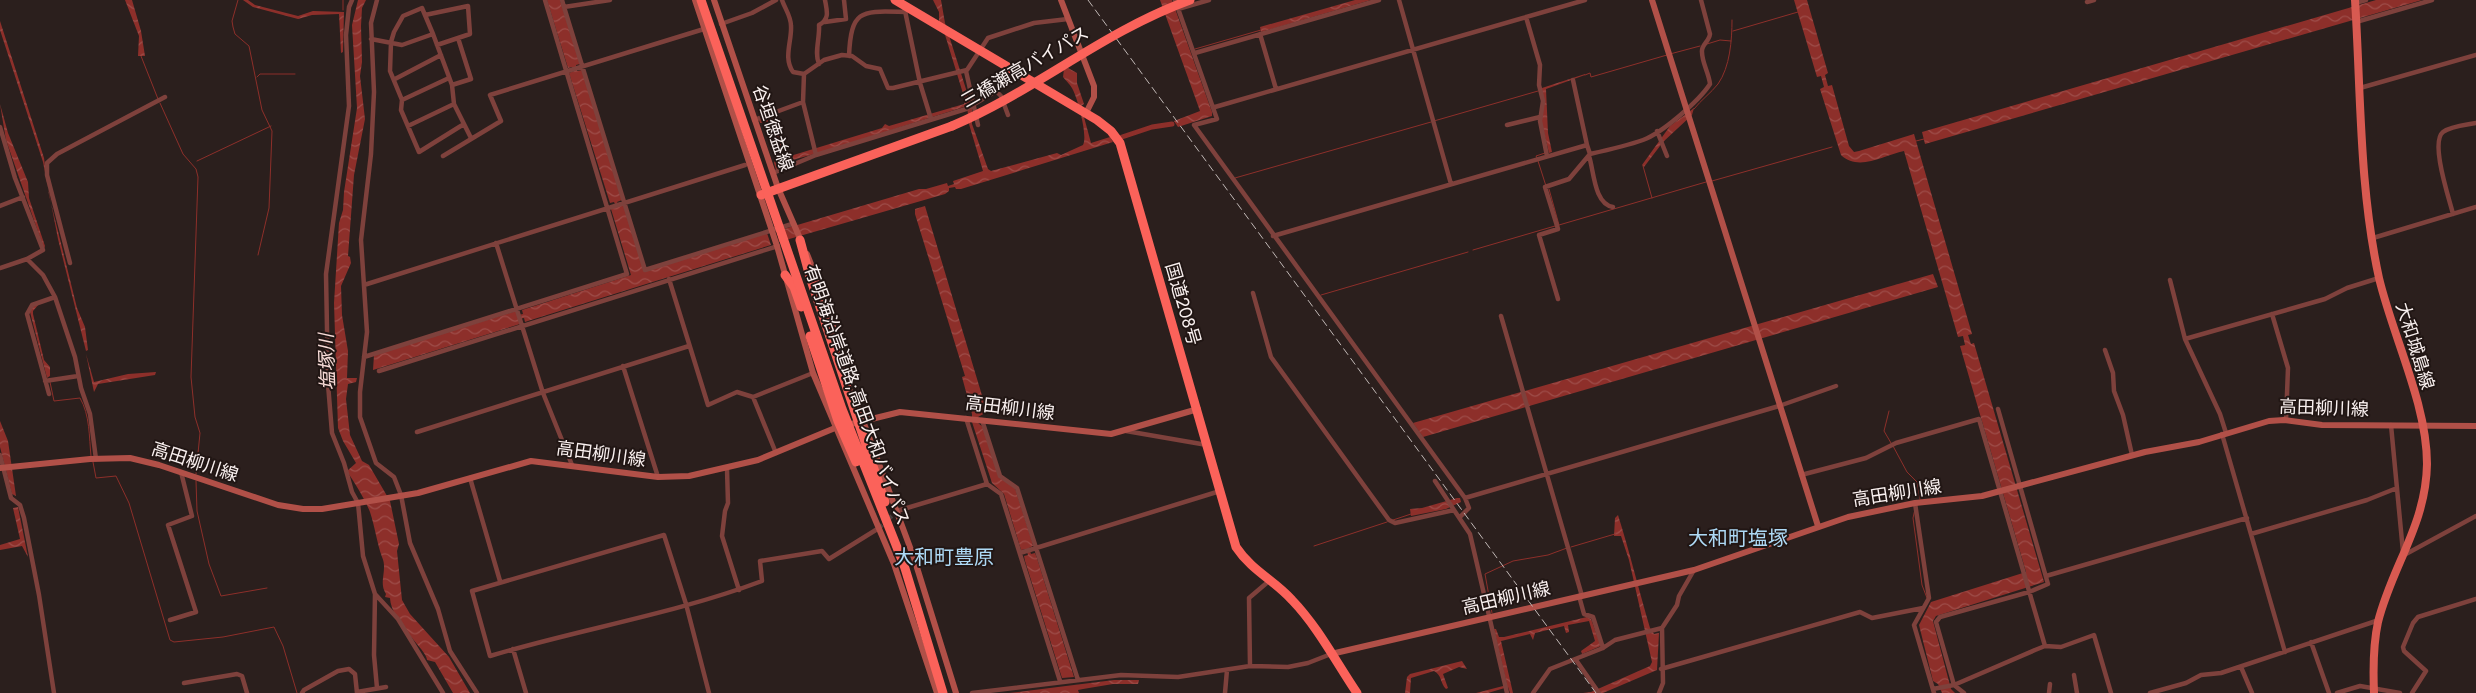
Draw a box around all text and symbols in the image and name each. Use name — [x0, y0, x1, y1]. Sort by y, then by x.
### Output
street label: 三橋瀬高バイパス — [956, 20, 1094, 114]
street label: 谷垣徳益線 — [746, 81, 800, 175]
street label: 国道208号 — [1159, 260, 1207, 348]
street label: 有明海沿岸道路;高田大和バイパス — [798, 261, 916, 529]
street label: 大和城島線 — [2389, 299, 2441, 393]
water label: 塩塚川 — [312, 331, 341, 391]
street label: 高田柳川線 — [964, 390, 1056, 426]
street label: 高田柳川線 — [2279, 393, 2369, 423]
street label: 高田柳川線 — [555, 435, 647, 473]
street label: 高田柳川線 — [148, 436, 242, 488]
street label: 高田柳川線 — [1851, 473, 1943, 513]
district label: 大和町塩塚 — [1688, 524, 1788, 553]
district label: 大和町豊原 — [894, 543, 994, 572]
street label: 高田柳川線 — [1459, 575, 1553, 621]

